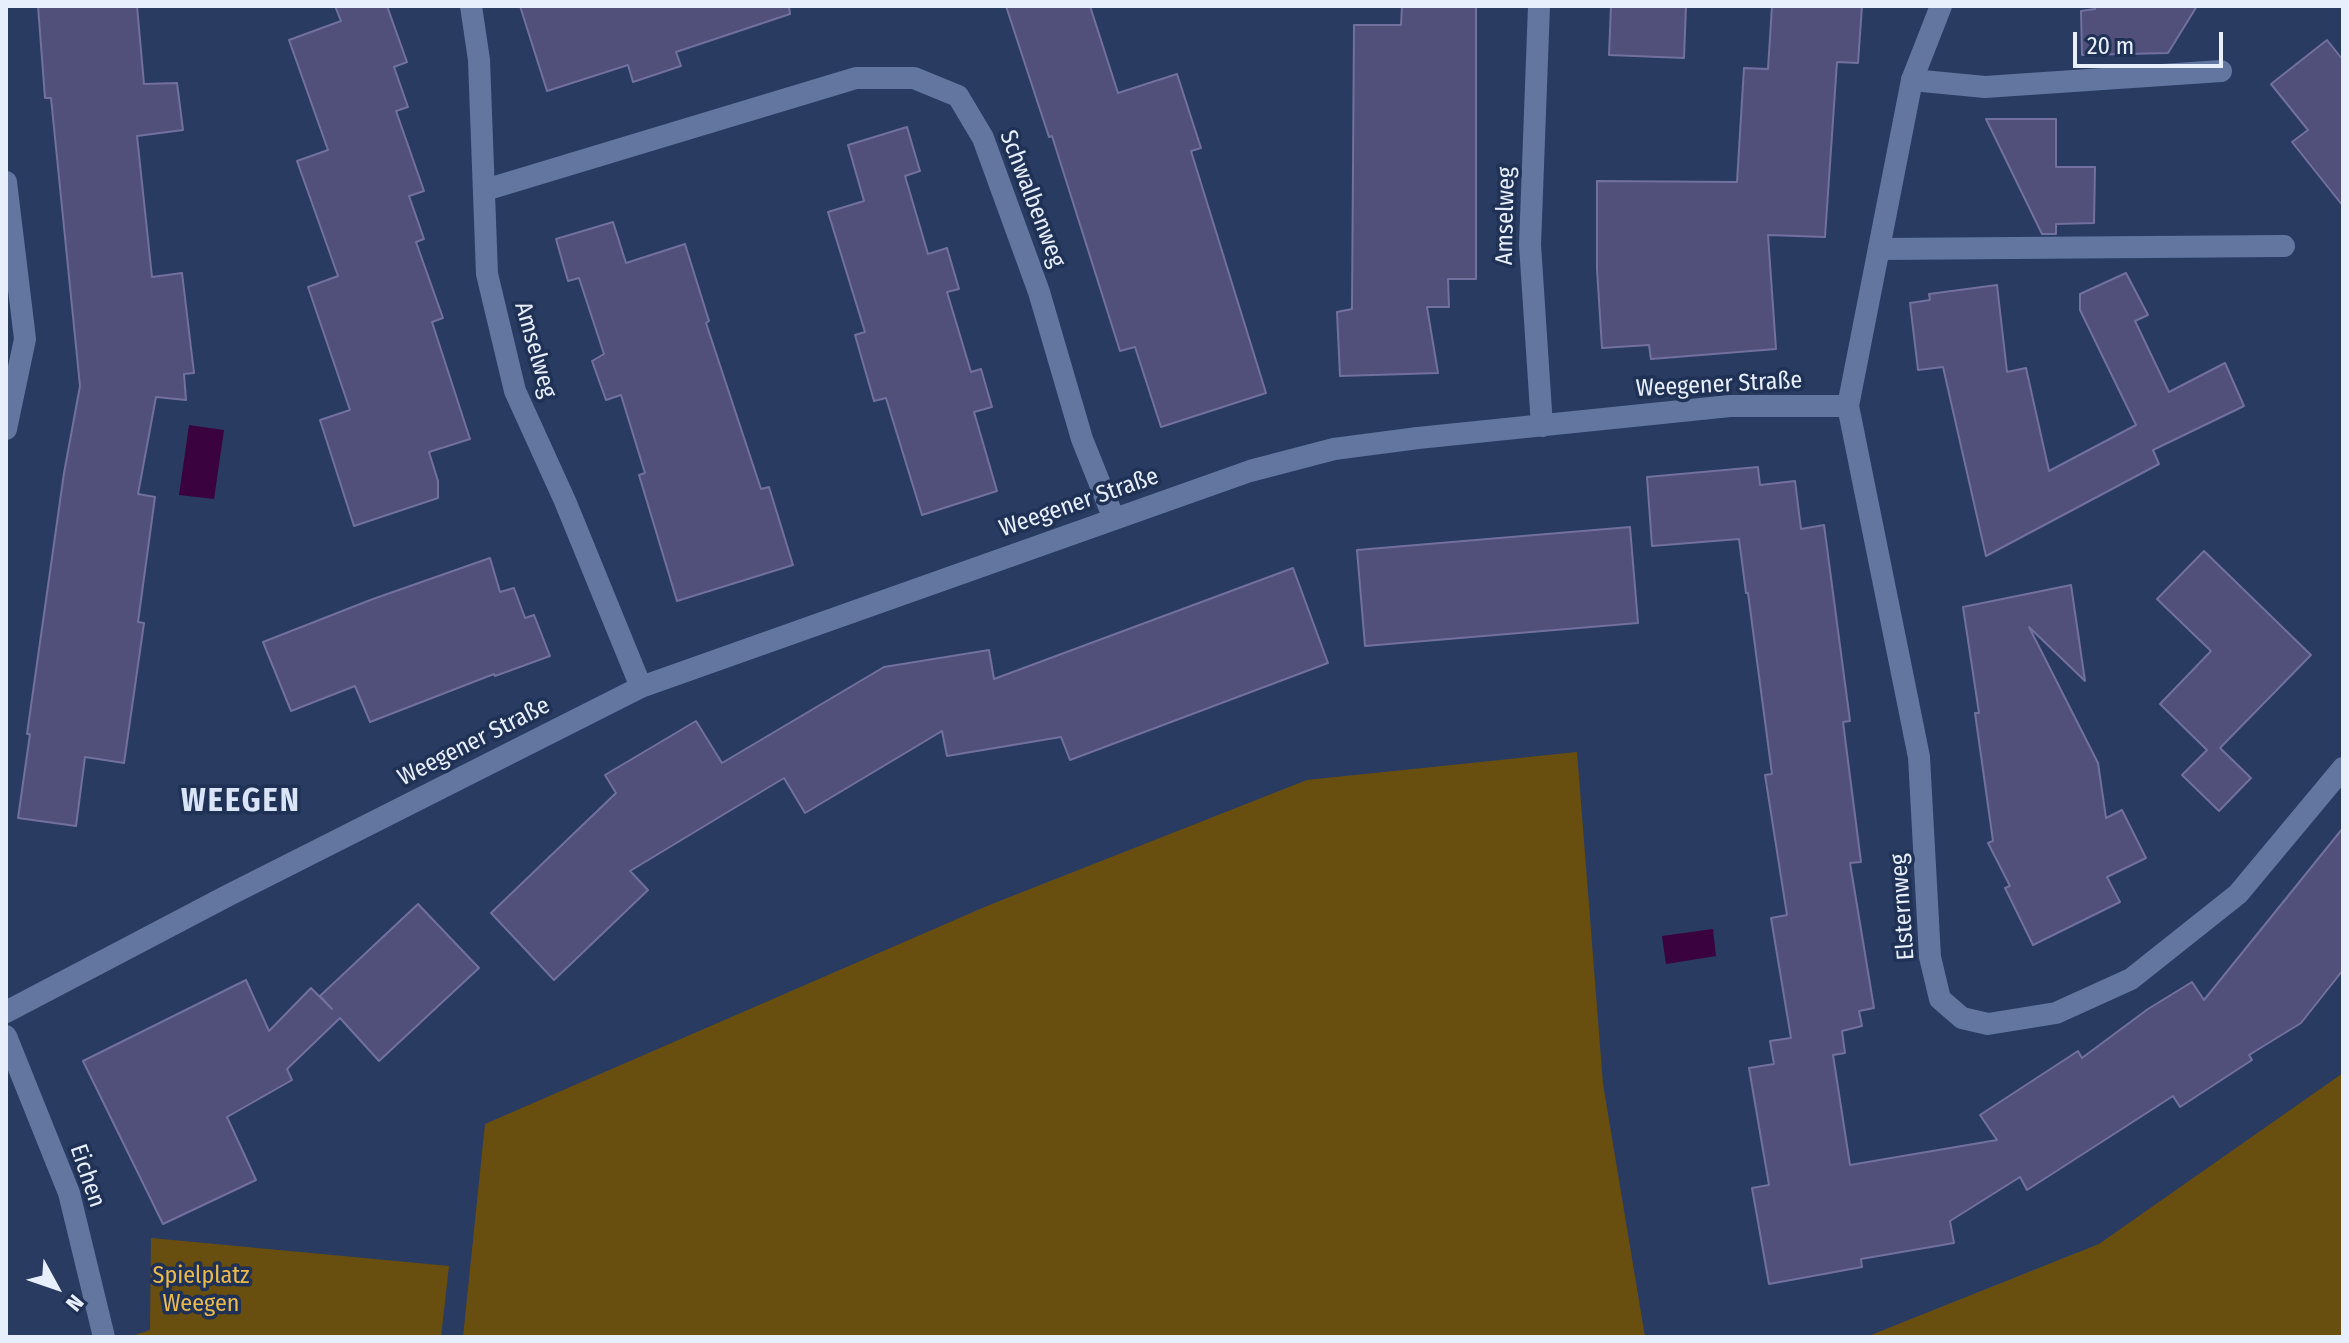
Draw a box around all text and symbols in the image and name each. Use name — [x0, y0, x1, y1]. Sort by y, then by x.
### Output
scale bar — [2077, 16, 2227, 66]
text: 20 m — [2087, 32, 2134, 60]
street label: Schwalbenweg — [993, 127, 1071, 271]
street label: Amselweg — [1491, 167, 1521, 265]
street label: Amselweg — [508, 299, 562, 401]
street label: Weegener Straße — [1635, 366, 1803, 404]
street label: Weegener Straße — [996, 462, 1162, 544]
street label: Weegener Straße — [393, 691, 555, 793]
district label: WEEGEN — [181, 783, 301, 821]
street label: Elsternweg — [1885, 853, 1921, 961]
street label: Eichen — [63, 1141, 111, 1211]
north arrow — [16, 1247, 96, 1327]
park label: Spielplatz Weegen — [153, 1262, 249, 1318]
text: N — [60, 1289, 89, 1316]

